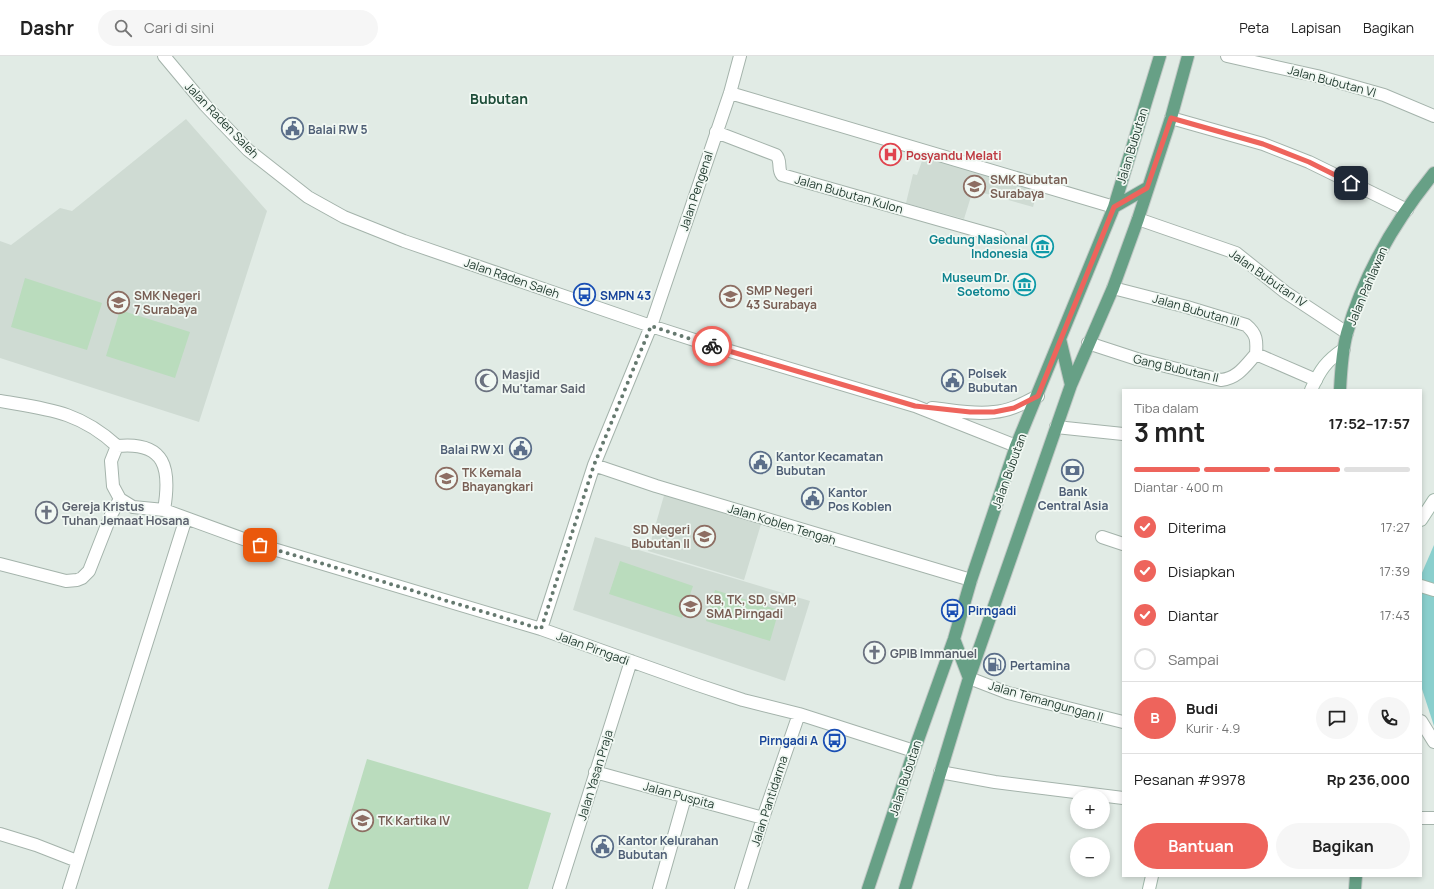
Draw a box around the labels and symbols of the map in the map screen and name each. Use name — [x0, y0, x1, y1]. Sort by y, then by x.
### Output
street label: Jalan Bubutan VI — [1286, 61, 1378, 101]
street label: Jalan Raden Saleh — [181, 78, 263, 162]
district label: Bubutan — [470, 89, 528, 108]
street label: Jalan Bubutan — [1112, 106, 1152, 186]
public building icon: Balai RW 5 — [280, 116, 306, 142]
place label: Balai RW 5 — [308, 121, 368, 138]
hospital icon: Posyandu Melati — [877, 142, 903, 168]
place label: Posyandu Melati — [906, 147, 1002, 164]
street label: Jalan Pengenal — [675, 149, 717, 233]
pin — [1334, 166, 1368, 200]
street label: Jalan Bubutan Kulon — [793, 170, 905, 218]
place label: SMK Bubutan Surabaya — [990, 171, 1068, 202]
school or university icon: SMK Bubutan Surabaya — [962, 173, 988, 199]
place label: Gedung Nasional Indonesia — [929, 231, 1028, 262]
museum icon: Gedung Nasional Indonesia — [1030, 233, 1056, 259]
street label: Jalan Pahlawan — [1343, 244, 1391, 328]
street label: Jalan Bubutan IV — [1226, 245, 1311, 311]
street label: Jalan Raden Saleh — [462, 254, 562, 302]
place label: Museum Dr. Soetomo — [942, 269, 1010, 300]
museum icon: Museum Dr. Soetomo — [1012, 271, 1038, 297]
bus stop icon: SMPN 43 — [571, 282, 597, 308]
place label: SMP Negeri 43 Surabaya — [746, 282, 817, 313]
school or university icon: SMP Negeri 43 Surabaya — [718, 284, 744, 310]
place label: SMK Negeri 7 Surabaya — [134, 287, 201, 318]
place label: SMPN 43 — [600, 287, 651, 304]
school or university icon: SMK Negeri 7 Surabaya — [106, 289, 132, 315]
street label: Jalan Bubutan III — [1151, 290, 1241, 330]
courier — [692, 326, 732, 366]
street label: Gang Bubutan II — [1132, 350, 1220, 386]
place label: Polsek Bubutan — [968, 365, 1018, 396]
place label: Masjid Mu'tamar Said — [502, 366, 585, 397]
public building icon: Polsek Bubutan — [940, 367, 966, 393]
mosque icon: Masjid Mu'tamar Said — [474, 368, 500, 394]
street label: Jalan Bubutan — [988, 431, 1030, 511]
public building icon: Balai RW XI — [507, 436, 533, 462]
place label: Balai RW XI — [440, 441, 504, 458]
place label: Kantor Kecamatan Bubutan — [776, 448, 883, 479]
public building icon: Kantor Kecamatan Bubutan — [748, 450, 774, 476]
bank icon: Bank Central Asia — [1060, 457, 1086, 483]
place label: TK Kemala Bhayangkari — [462, 464, 533, 495]
school or university icon: TK Kemala Bhayangkari — [434, 466, 460, 492]
place label: Bank Central Asia — [1038, 483, 1108, 514]
place label: Kantor Pos Koblen — [828, 484, 892, 515]
public building icon: Kantor Pos Koblen — [800, 486, 826, 512]
place label: Gereja Kristus Tuhan Jemaat Hosana — [62, 498, 190, 529]
street label: Jalan Koblen Tengah — [726, 499, 838, 549]
church icon: Gereja Kristus Tuhan Jemaat Hosana — [34, 500, 60, 526]
place label: SD Negeri Bubutan II — [631, 521, 690, 552]
school or university icon: SD Negeri Bubutan II — [692, 523, 718, 549]
pin — [243, 528, 277, 562]
place label: KB, TK, SD, SMP, SMA Pirngadi — [706, 591, 797, 622]
school or university icon: KB, TK, SD, SMP, SMA Pirngadi — [678, 593, 704, 619]
bus stop icon: Pirngadi — [939, 597, 965, 623]
place label: Pirngadi — [968, 602, 1016, 619]
street label: Jalan Pirngadi — [554, 627, 632, 669]
church icon: GPIB Immanuel — [862, 640, 888, 666]
place label: GPIB Immanuel — [890, 645, 977, 662]
fuel station icon: Pertamina — [982, 652, 1008, 678]
place label: Pertamina — [1010, 657, 1070, 674]
street label: Jalan Temangungan II — [987, 676, 1105, 726]
bus stop icon: Pirngadi A — [821, 727, 847, 753]
street label: Jalan Yasan Praja — [573, 728, 617, 822]
place label: Pirngadi A — [759, 732, 818, 749]
street label: Jalan Bubutan — [885, 738, 925, 818]
street label: Jalan Pantidarma — [746, 753, 792, 849]
street label: Jalan Puspita — [641, 777, 717, 813]
school or university icon: TK Kartika IV — [350, 807, 376, 833]
place label: TK Kartika IV — [378, 812, 450, 829]
place label: Kantor Kelurahan Bubutan — [618, 832, 719, 863]
public building icon: Kantor Kelurahan Bubutan — [589, 834, 615, 860]

